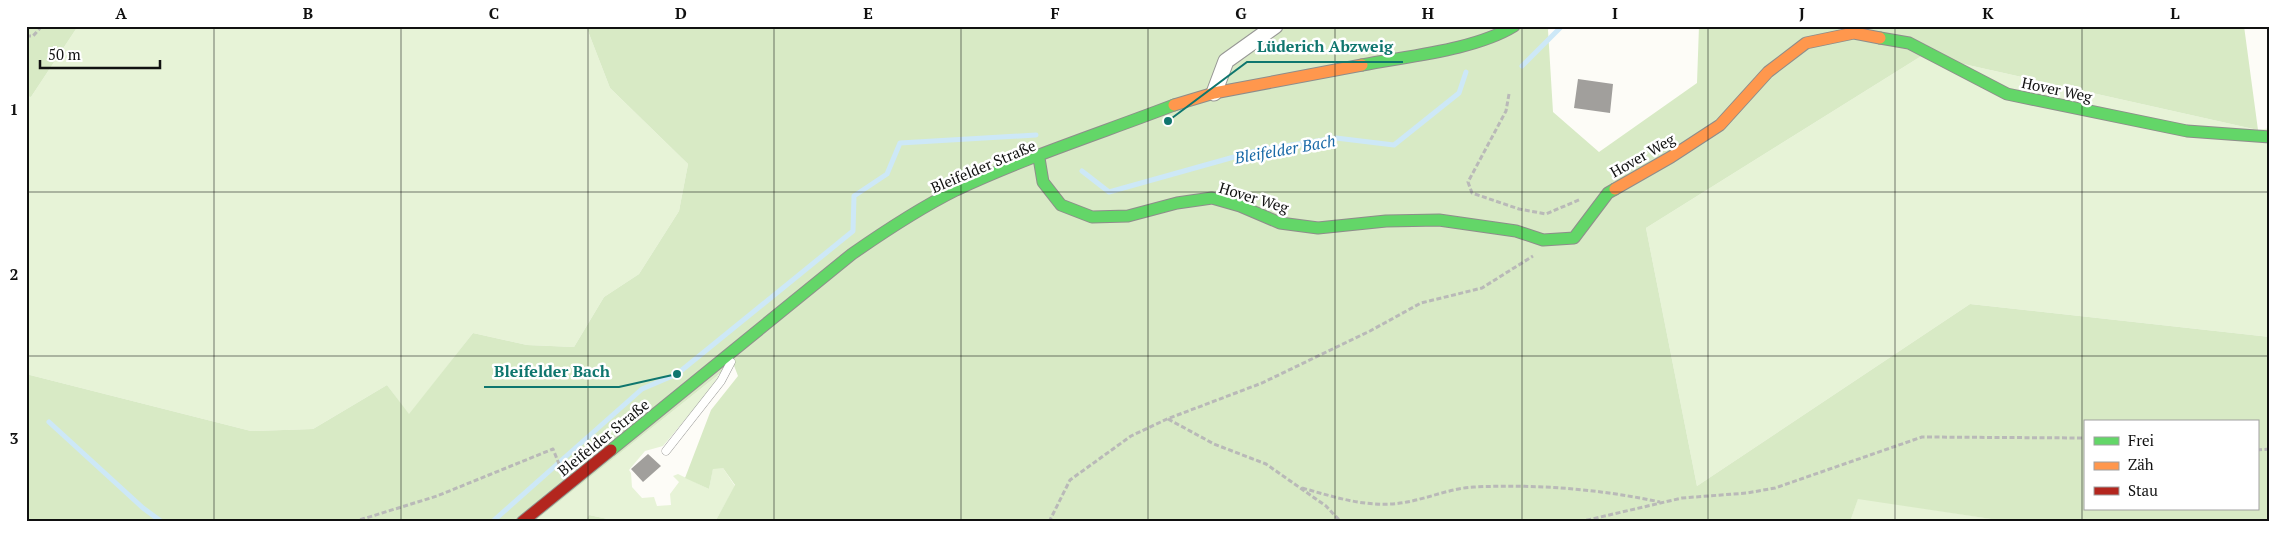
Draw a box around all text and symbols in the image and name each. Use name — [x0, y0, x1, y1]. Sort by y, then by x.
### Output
text: A — [115, 2, 127, 24]
text: B — [303, 2, 313, 24]
text: C — [489, 2, 499, 24]
text: D — [675, 2, 687, 24]
text: E — [863, 2, 873, 24]
text: F — [1050, 2, 1060, 24]
text: G — [1235, 2, 1247, 24]
text: H — [1422, 2, 1434, 24]
text: I — [1612, 2, 1618, 24]
text: J — [1799, 2, 1805, 24]
text: K — [1982, 2, 1994, 24]
text: L — [2170, 2, 2180, 24]
callout: Lüderich Abzweig — [1247, 31, 1403, 62]
text: Lüderich Abzweig — [1257, 35, 1394, 57]
scale bar — [40, 38, 160, 70]
text: 50 m — [48, 44, 81, 64]
street label: Hover Weg — [2020, 72, 2095, 106]
text: 1 — [9, 98, 19, 120]
street label: Hover Weg — [1606, 128, 1679, 182]
water label: Bleifelder Bach — [1232, 129, 1337, 169]
street label: Bleifelder Straße — [928, 135, 1038, 197]
street label: Hover Weg — [1217, 177, 1292, 217]
text: 2 — [9, 263, 19, 285]
callout: Bleifelder Bach — [484, 356, 619, 387]
text: Bleifelder Bach — [494, 360, 611, 382]
street label: Bleifelder Straße — [553, 394, 653, 480]
legend — [2084, 420, 2258, 510]
text: 3 — [9, 427, 19, 449]
text: Frei — [2128, 430, 2154, 450]
text: Zäh — [2128, 454, 2154, 474]
text: Stau — [2128, 480, 2158, 500]

